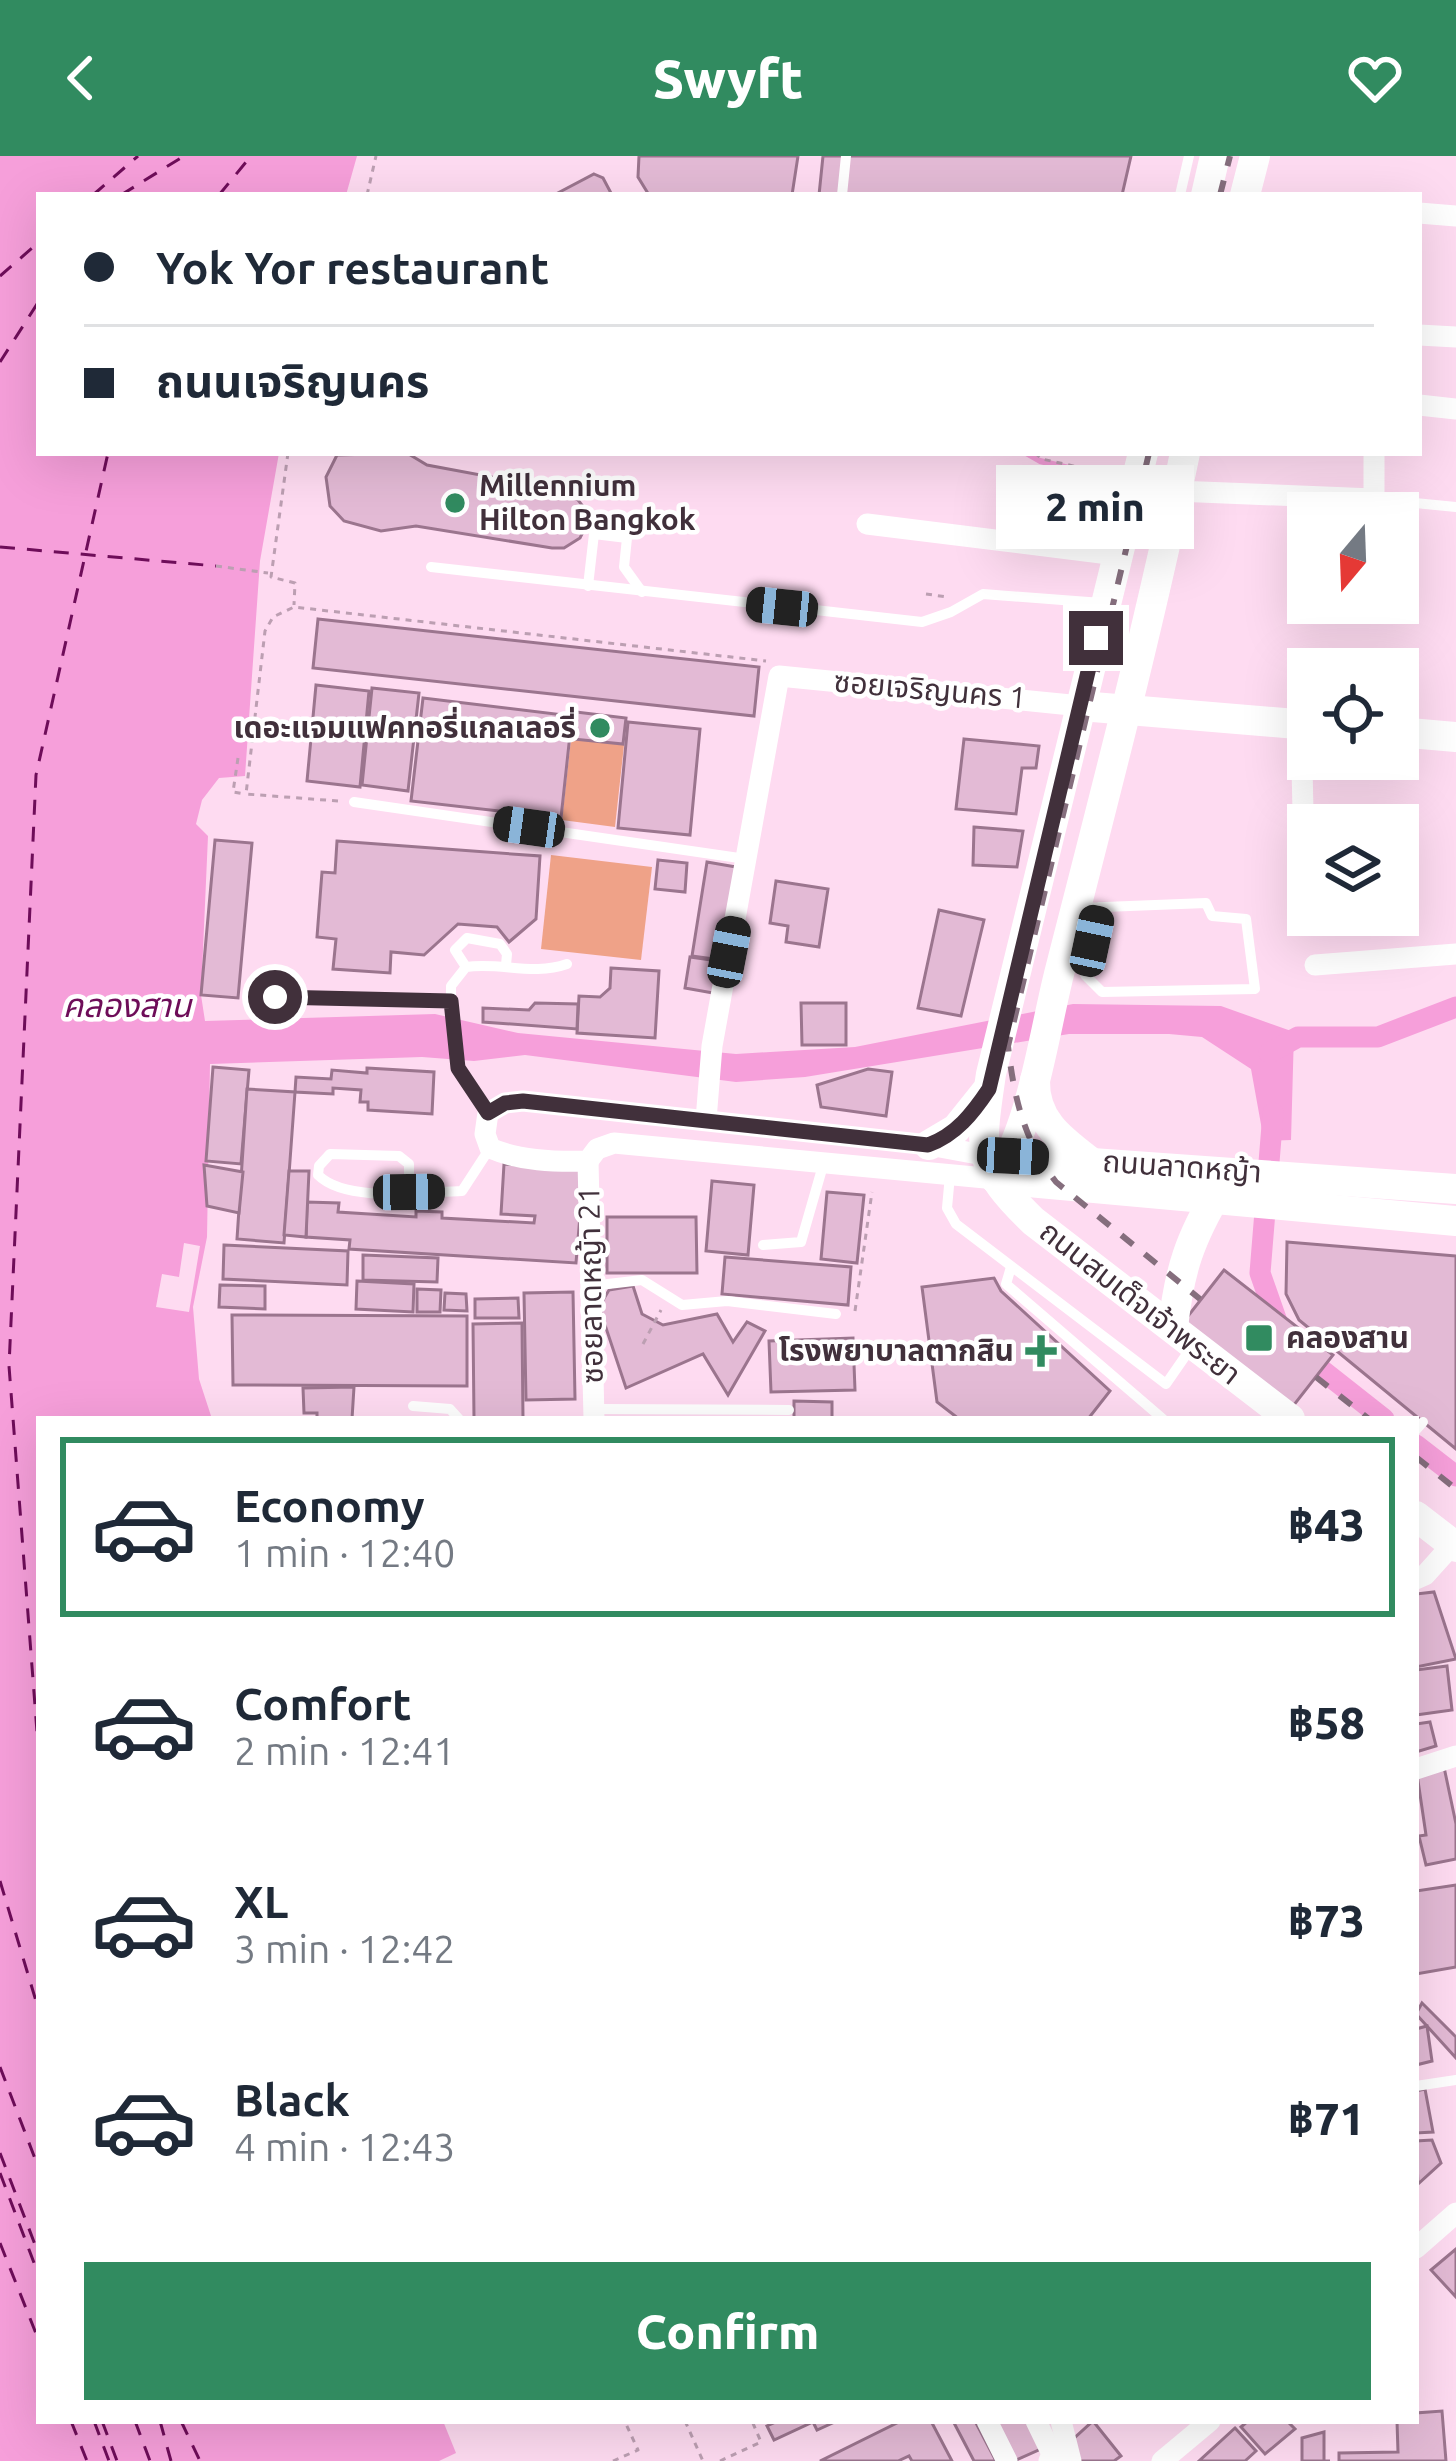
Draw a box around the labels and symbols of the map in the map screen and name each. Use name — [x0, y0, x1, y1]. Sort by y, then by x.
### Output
callout: 2 min — [997, 464, 1195, 548]
place label: Millennium Hilton Bangkok — [479, 468, 696, 536]
marker: Millennium Hilton Bangkok — [442, 490, 468, 516]
north arrow — [1287, 492, 1419, 624]
car — [744, 585, 820, 629]
route end — [1069, 611, 1123, 665]
street label: ซอยเจริญนคร 1 — [833, 664, 1028, 714]
place label: เดอะแจมแฟคทอรี่แกลเลอรี่ — [234, 706, 576, 744]
marker: เดอะแจมแฟคทอรี่แกลเลอรี่ — [587, 715, 613, 741]
car — [491, 804, 567, 850]
car — [1067, 902, 1117, 980]
car — [704, 913, 754, 991]
route start — [248, 970, 302, 1024]
water label: คลองสาน — [63, 986, 193, 1023]
car — [976, 1136, 1050, 1176]
street label: ถนนลาดหญ้า — [1101, 1143, 1263, 1189]
car — [373, 1173, 445, 1211]
street label: ซอยลาดหญ้า 21 — [571, 1186, 609, 1384]
street label: ถนนสมเด็จเจ้าพระยา — [1034, 1213, 1248, 1391]
place label: คลองสาน — [1286, 1320, 1409, 1354]
marker: คลองสาน — [1243, 1322, 1275, 1354]
place label: โรงพยาบาลตากสิน — [779, 1333, 1014, 1367]
marker: โรงพยาบาลตากสิน — [1025, 1335, 1057, 1367]

